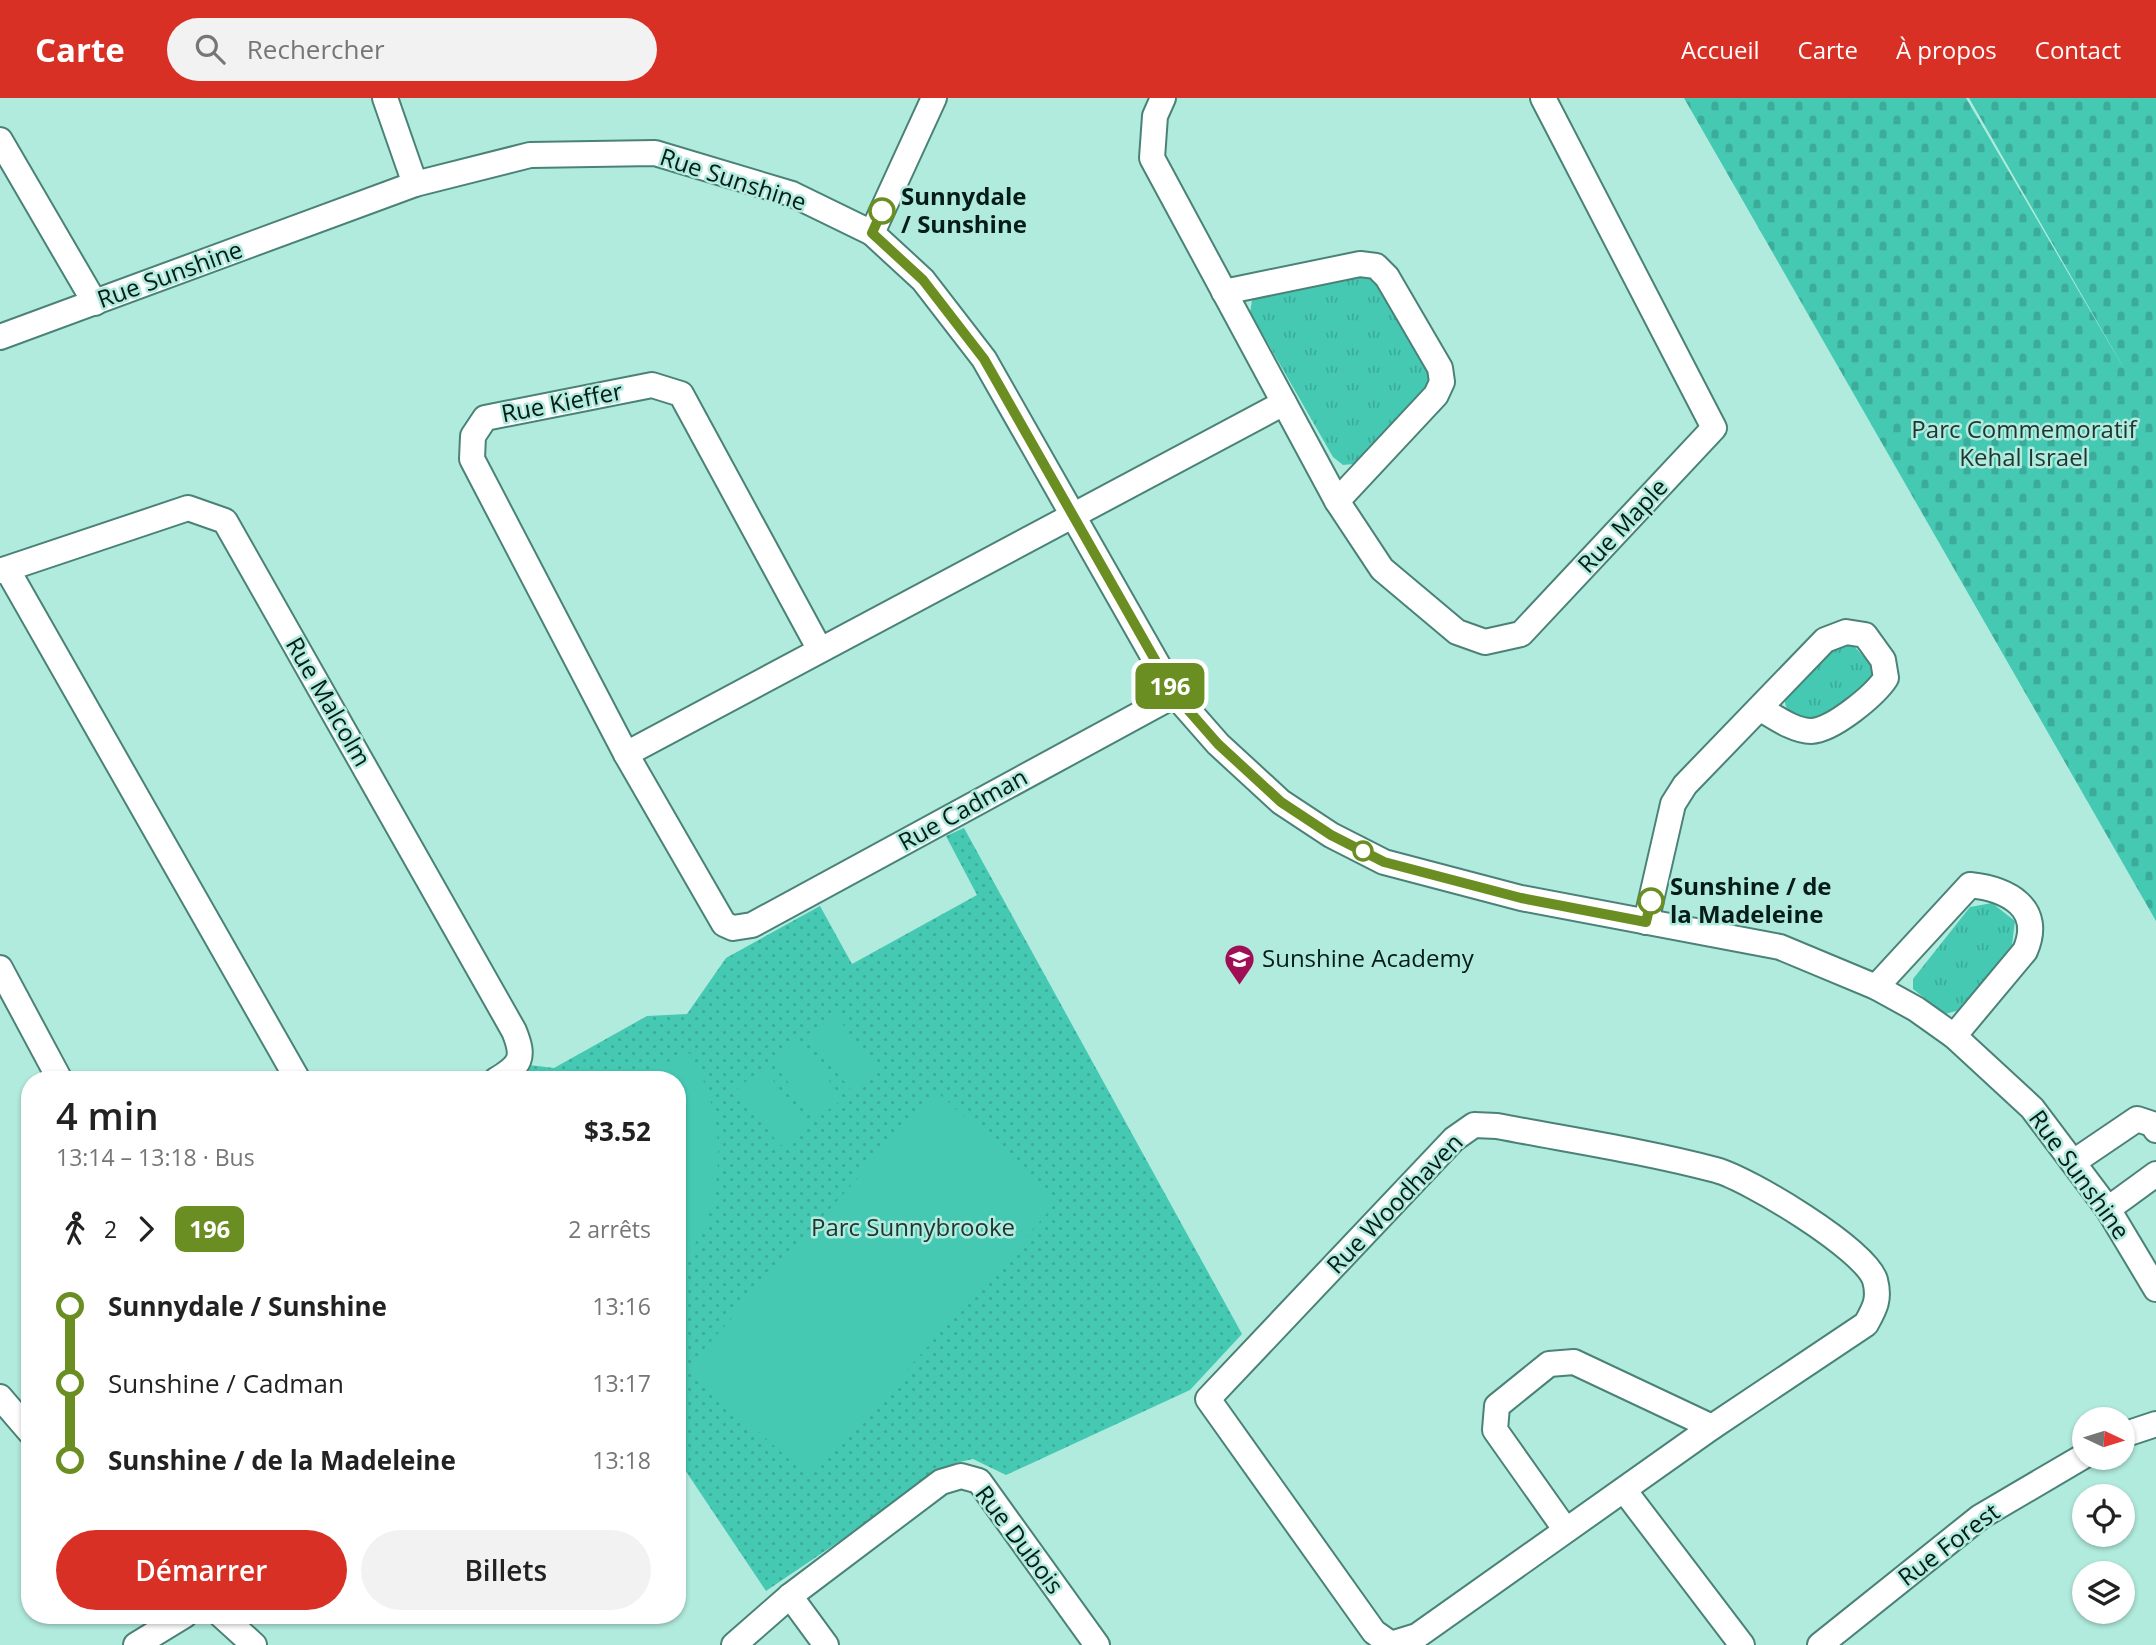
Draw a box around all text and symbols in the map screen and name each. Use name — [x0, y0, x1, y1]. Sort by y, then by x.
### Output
search box — [167, 18, 657, 81]
text: Carte — [35, 27, 125, 72]
icon: search — [191, 30, 229, 68]
text: Rechercher — [247, 31, 385, 67]
text: Accueil — [1681, 33, 1760, 66]
text: Carte — [1798, 33, 1858, 66]
text: À propos — [1896, 33, 1997, 66]
text: Contact — [2035, 33, 2121, 66]
street label: Rue Sunshine — [656, 139, 811, 218]
place label: Sunnydale / Sunshine — [901, 179, 1027, 240]
marker: Sunnydale / Sunshine — [869, 198, 895, 224]
street label: Rue Sunshine — [92, 232, 247, 315]
street label: Rue Kieffer — [498, 374, 625, 429]
park label: Parc Commemoratif Kehal Israel — [1911, 412, 2139, 473]
street label: Rue Maple — [1569, 470, 1674, 580]
street label: Rue Malcolm — [279, 630, 380, 772]
line badge: 196 — [1130, 663, 1210, 709]
text: 196 — [1149, 669, 1191, 702]
street label: Rue Cadman — [892, 760, 1033, 858]
unlabelled marker — [1353, 841, 1373, 861]
place label: Sunshine / de la Madeleine — [1670, 869, 1832, 930]
marker: Sunshine / de la Madeleine — [1638, 888, 1664, 914]
place label: Sunshine Academy — [1262, 941, 1475, 974]
school or university icon: Sunshine Academy — [1222, 942, 1256, 986]
text: 4 min — [56, 1089, 159, 1141]
street label: Rue Sunshine — [2022, 1103, 2138, 1245]
text: $3.52 — [584, 1113, 651, 1149]
street label: Rue Woodhaven — [1318, 1126, 1469, 1280]
text: 13:14 – 13:18 · Bus — [56, 1141, 255, 1173]
icon: walk — [56, 1210, 94, 1248]
icon: forward — [127, 1210, 165, 1248]
park label: Parc Sunnybrooke — [811, 1210, 1015, 1243]
text: 196 — [189, 1212, 230, 1245]
text: 2 — [104, 1213, 117, 1245]
text: 2 arrêts — [568, 1213, 651, 1245]
text: Sunnydale / Sunshine — [108, 1288, 387, 1324]
text: 13:16 — [592, 1290, 651, 1322]
text: Sunshine / Cadman — [108, 1365, 344, 1401]
text: 13:17 — [592, 1367, 651, 1399]
north arrow — [2072, 1407, 2135, 1470]
map controls — [2072, 1407, 2135, 1624]
text: Sunshine / de la Madeleine — [108, 1442, 456, 1478]
text: 13:18 — [592, 1444, 651, 1476]
street label: Rue Dubois — [969, 1478, 1072, 1600]
button: locate — [2072, 1484, 2135, 1547]
street label: Rue Forest — [1891, 1495, 2006, 1593]
button: Démarrer — [56, 1530, 347, 1610]
button: Billets — [361, 1530, 651, 1610]
button: layers — [2072, 1561, 2135, 1624]

